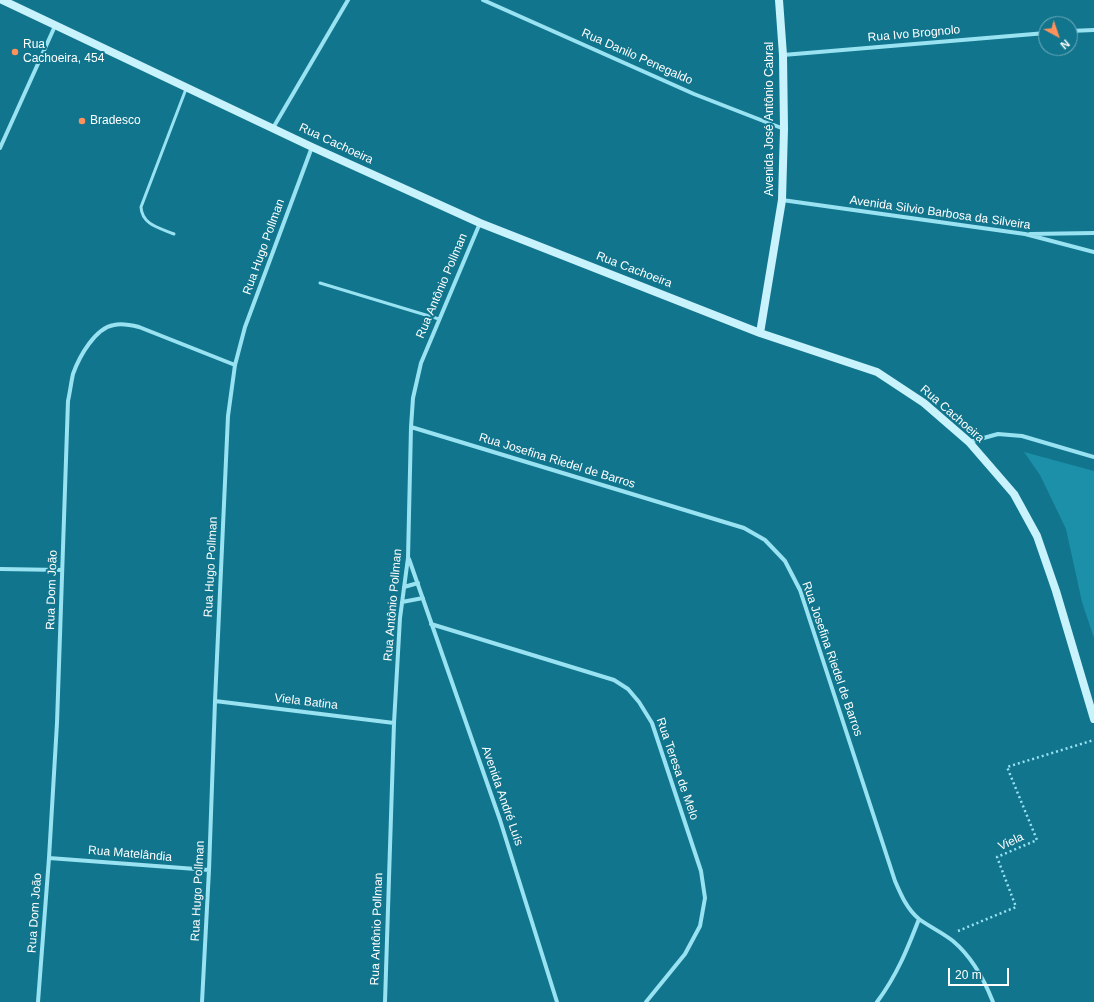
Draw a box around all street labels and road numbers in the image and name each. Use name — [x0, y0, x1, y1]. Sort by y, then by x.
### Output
street label: Rua Ivo Brognolo — [867, 23, 961, 45]
street label: Rua Danilo Penegaldo — [579, 26, 695, 88]
street label: Avenida José Antônio Cabral — [763, 42, 777, 196]
street label: Rua Cachoeira — [297, 121, 375, 167]
street label: Avenida Silvio Barbosa da Silveira — [849, 193, 1031, 233]
street label: Rua Hugo Pollman — [240, 197, 288, 297]
street label: Rua Antônio Pollman — [413, 231, 471, 341]
street label: Rua Cachoeira — [594, 249, 674, 291]
street label: Rua Cachoeira — [917, 382, 987, 446]
street label: Rua Josefina Riedel de Barros — [477, 430, 637, 492]
street label: Rua Hugo Pollman — [201, 516, 221, 618]
street label: Rua Antônio Pollman — [381, 548, 405, 662]
street label: Rua Dom João — [43, 550, 61, 630]
street label: Rua Josefina Riedel de Barros — [799, 580, 865, 738]
street label: Viela Batina — [273, 691, 339, 713]
street label: Rua Teresa de Melo — [653, 716, 701, 822]
street label: Avenida André Luís — [478, 744, 526, 848]
street label: Viela — [996, 830, 1026, 854]
street label: Rua Hugo Pollman — [188, 840, 208, 942]
street label: Rua Matelândia — [88, 843, 172, 865]
street label: Rua Antônio Pollman — [368, 872, 386, 986]
street label: Rua Dom João — [25, 873, 45, 953]

